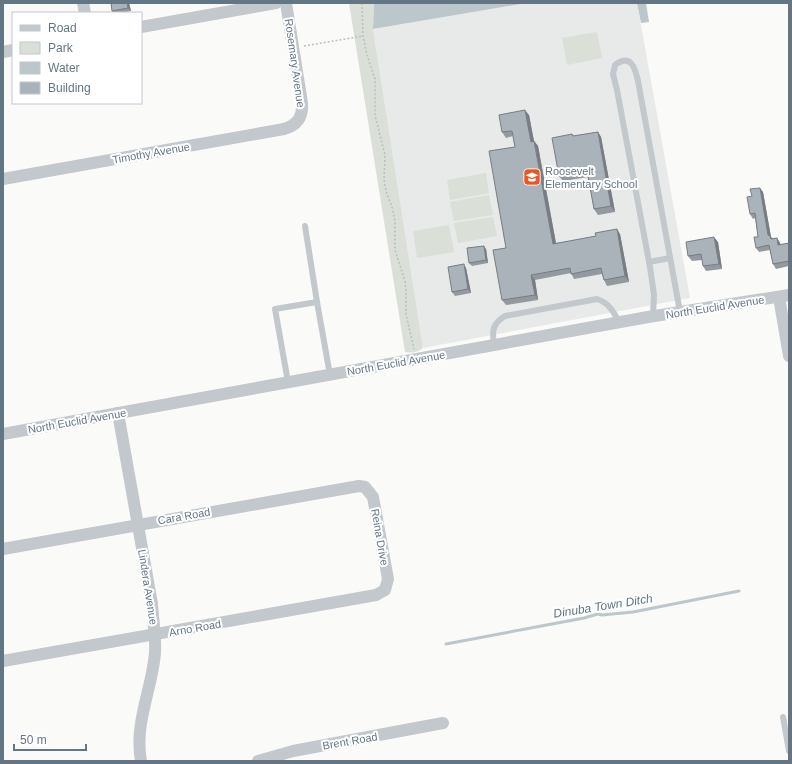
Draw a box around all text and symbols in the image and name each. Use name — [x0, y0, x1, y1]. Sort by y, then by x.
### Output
legend — [12, 12, 142, 104]
street label: Rosemary Avenue — [283, 18, 307, 108]
text: Road — [48, 21, 77, 35]
text: Park — [48, 41, 74, 55]
text: Water — [48, 61, 80, 75]
text: Building — [48, 81, 91, 95]
street label: Timothy Avenue — [111, 140, 191, 166]
place label: Roosevelt Elementary School — [545, 165, 637, 190]
school or university icon: Roosevelt Elementary School — [522, 167, 542, 187]
street label: North Euclid Avenue — [665, 293, 765, 321]
street label: North Euclid Avenue — [346, 348, 446, 378]
street label: North Euclid Avenue — [27, 406, 127, 436]
street label: Cara Road — [157, 505, 211, 527]
street label: Reina Drive — [369, 508, 391, 566]
street label: Lindera Avenue — [136, 548, 160, 626]
water label: Dinuba Town Ditch — [552, 591, 654, 621]
street label: Arno Road — [168, 618, 222, 638]
scale bar — [14, 726, 86, 752]
street label: Brent Road — [322, 730, 378, 752]
text: 50 m — [20, 733, 47, 747]

